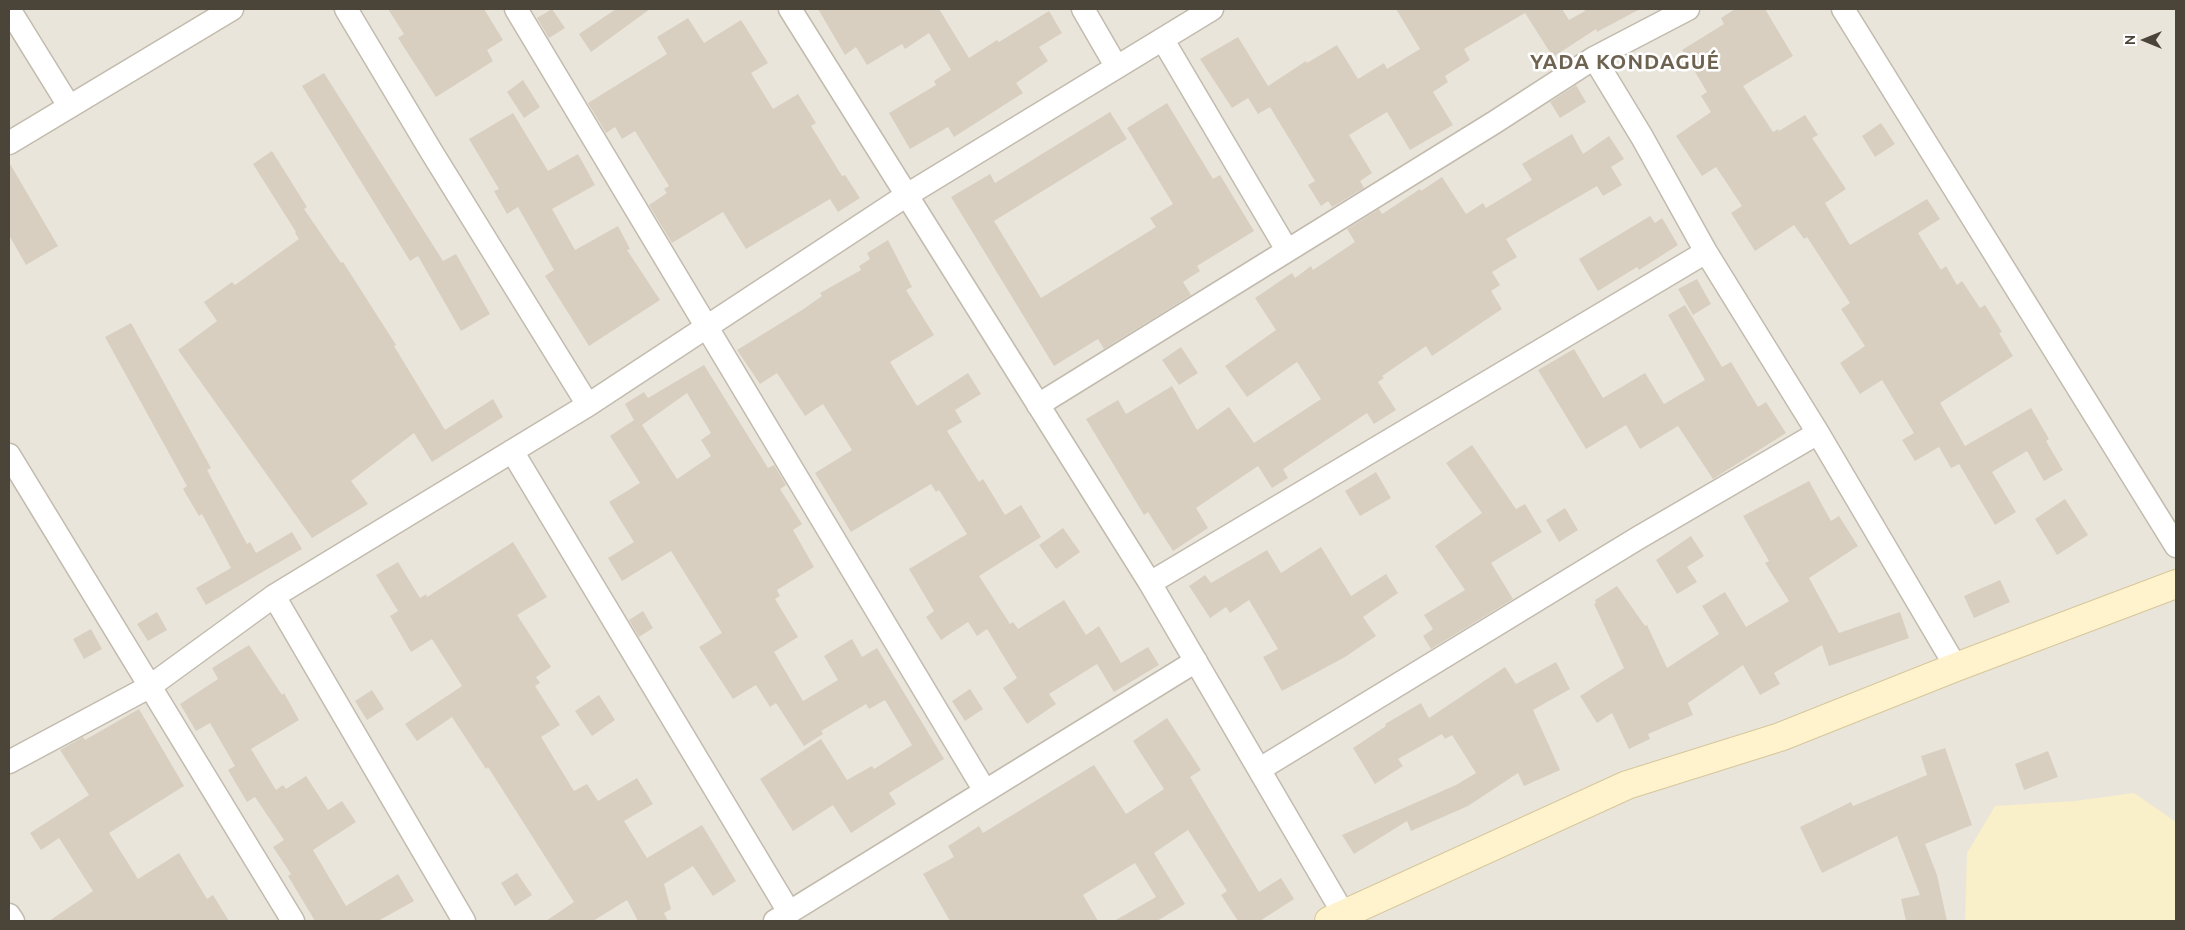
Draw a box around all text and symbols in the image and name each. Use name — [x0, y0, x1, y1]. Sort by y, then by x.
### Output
north arrow — [2120, 15, 2170, 65]
text: N — [2122, 35, 2138, 45]
district label: YADA KONDAGUÉ — [1528, 49, 1722, 75]

